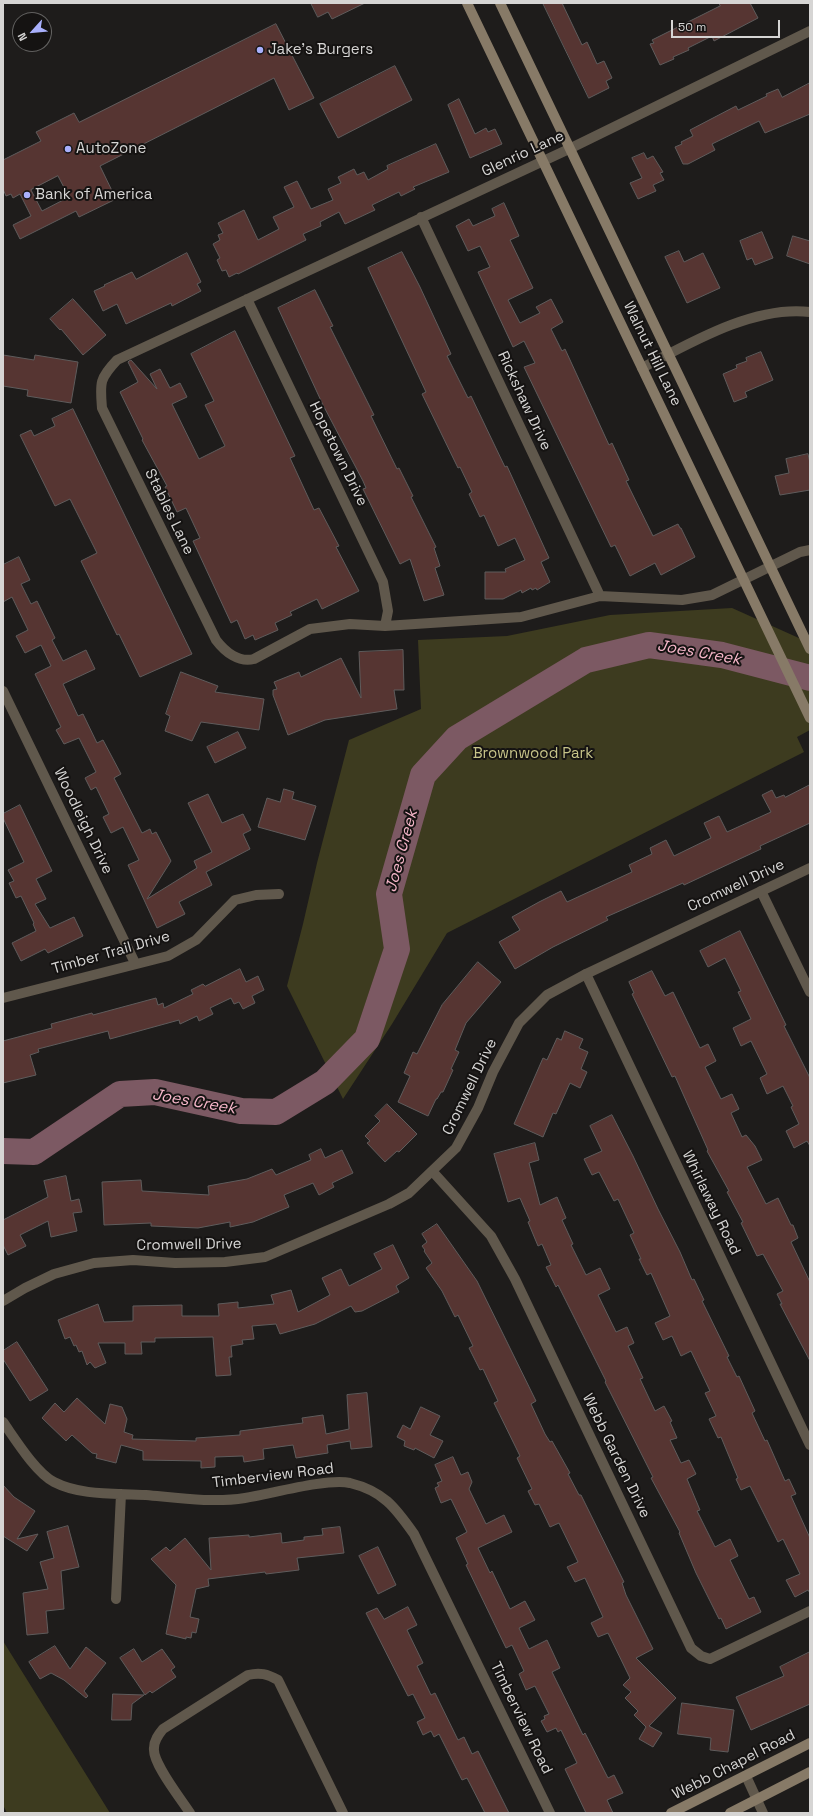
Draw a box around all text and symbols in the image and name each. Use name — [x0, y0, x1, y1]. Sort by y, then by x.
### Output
north arrow — [12, 12, 52, 52]
scale bar — [673, 12, 782, 38]
text: 50 m — [678, 19, 706, 35]
text: N — [14, 31, 30, 43]
place label: Jake's Burgers — [268, 41, 373, 59]
marker: Jake's Burgers — [255, 45, 265, 55]
street label: Glenrio Lane — [479, 127, 567, 181]
place label: AutoZone — [76, 140, 146, 158]
marker: AutoZone — [63, 144, 73, 154]
place label: Bank of America — [35, 186, 152, 204]
marker: Bank of America — [22, 190, 32, 200]
street label: Walnut Hill Lane — [619, 299, 685, 409]
street label: Rickshaw Drive — [493, 349, 555, 453]
street label: Hopetown Drive — [305, 399, 371, 509]
street label: Stables Lane — [140, 466, 198, 558]
water label: Joes Creek — [656, 636, 742, 670]
park label: Brownwood Park — [473, 745, 593, 763]
street label: Woodleigh Drive — [49, 765, 117, 877]
water label: Joes Creek — [382, 808, 422, 894]
street label: Cromwell Drive — [685, 856, 787, 916]
street label: Timber Trail Drive — [50, 928, 172, 978]
street label: Cromwell Drive — [439, 1036, 501, 1138]
water label: Joes Creek — [151, 1085, 237, 1119]
street label: Whirlaway Road — [678, 1148, 744, 1258]
street label: Cromwell Drive — [136, 1235, 242, 1255]
street label: Webb Garden Drive — [578, 1391, 654, 1521]
street label: Timberview Road — [211, 1460, 335, 1492]
street label: Timberview Road — [486, 1659, 556, 1777]
street label: Webb Chapel Road — [670, 1726, 798, 1804]

